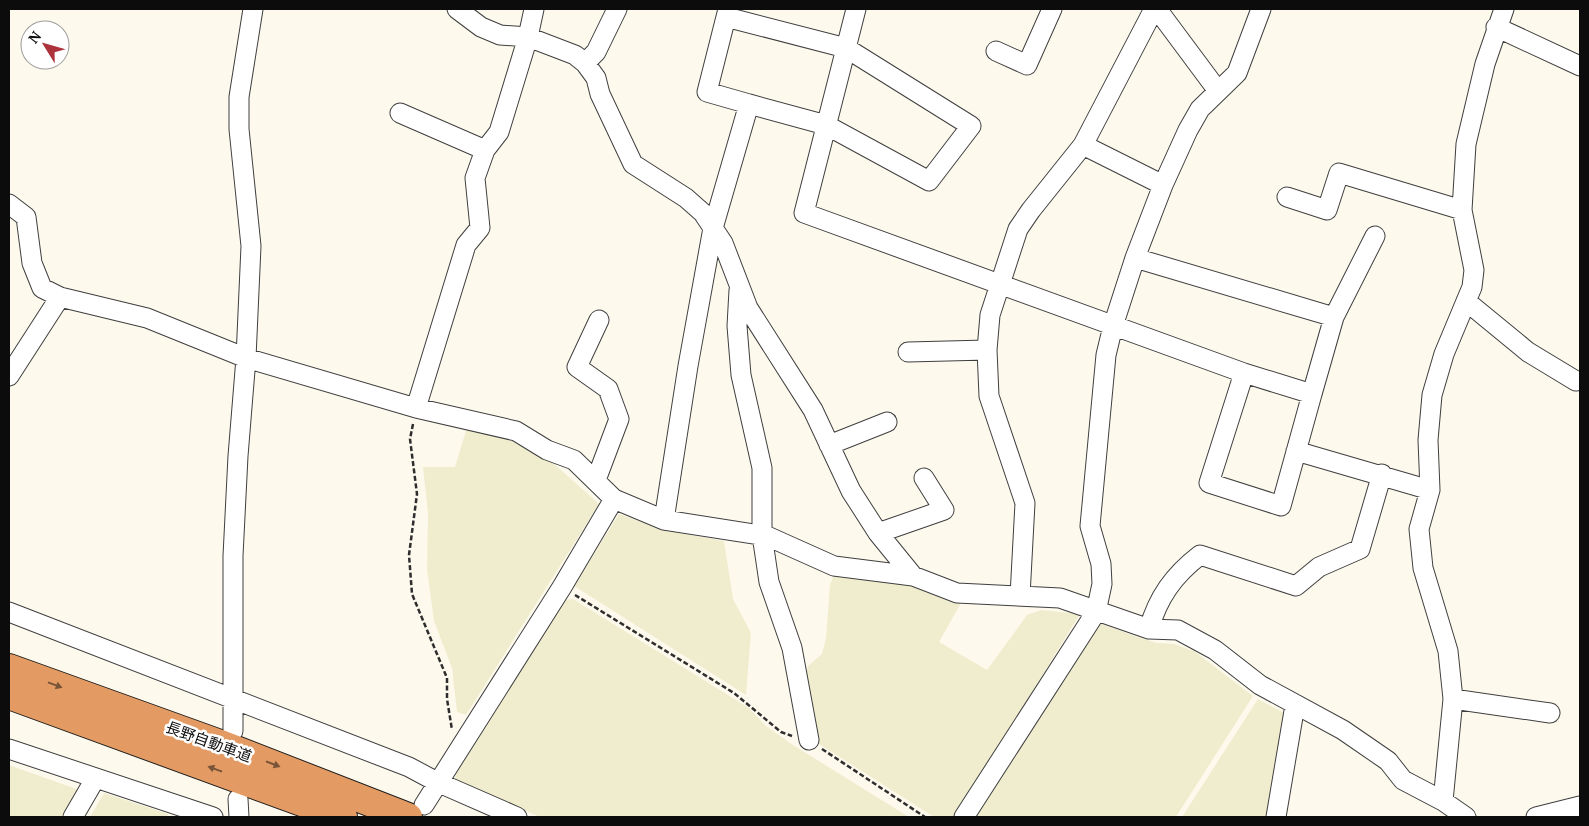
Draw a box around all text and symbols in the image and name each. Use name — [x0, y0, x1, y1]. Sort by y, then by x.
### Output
north arrow — [20, 20, 70, 70]
text: N — [23, 27, 45, 47]
one-way arrow — [47, 682, 62, 689]
street label: 長野自動車道 — [163, 716, 255, 766]
one-way arrow — [266, 761, 280, 769]
one-way arrow — [207, 765, 222, 773]

